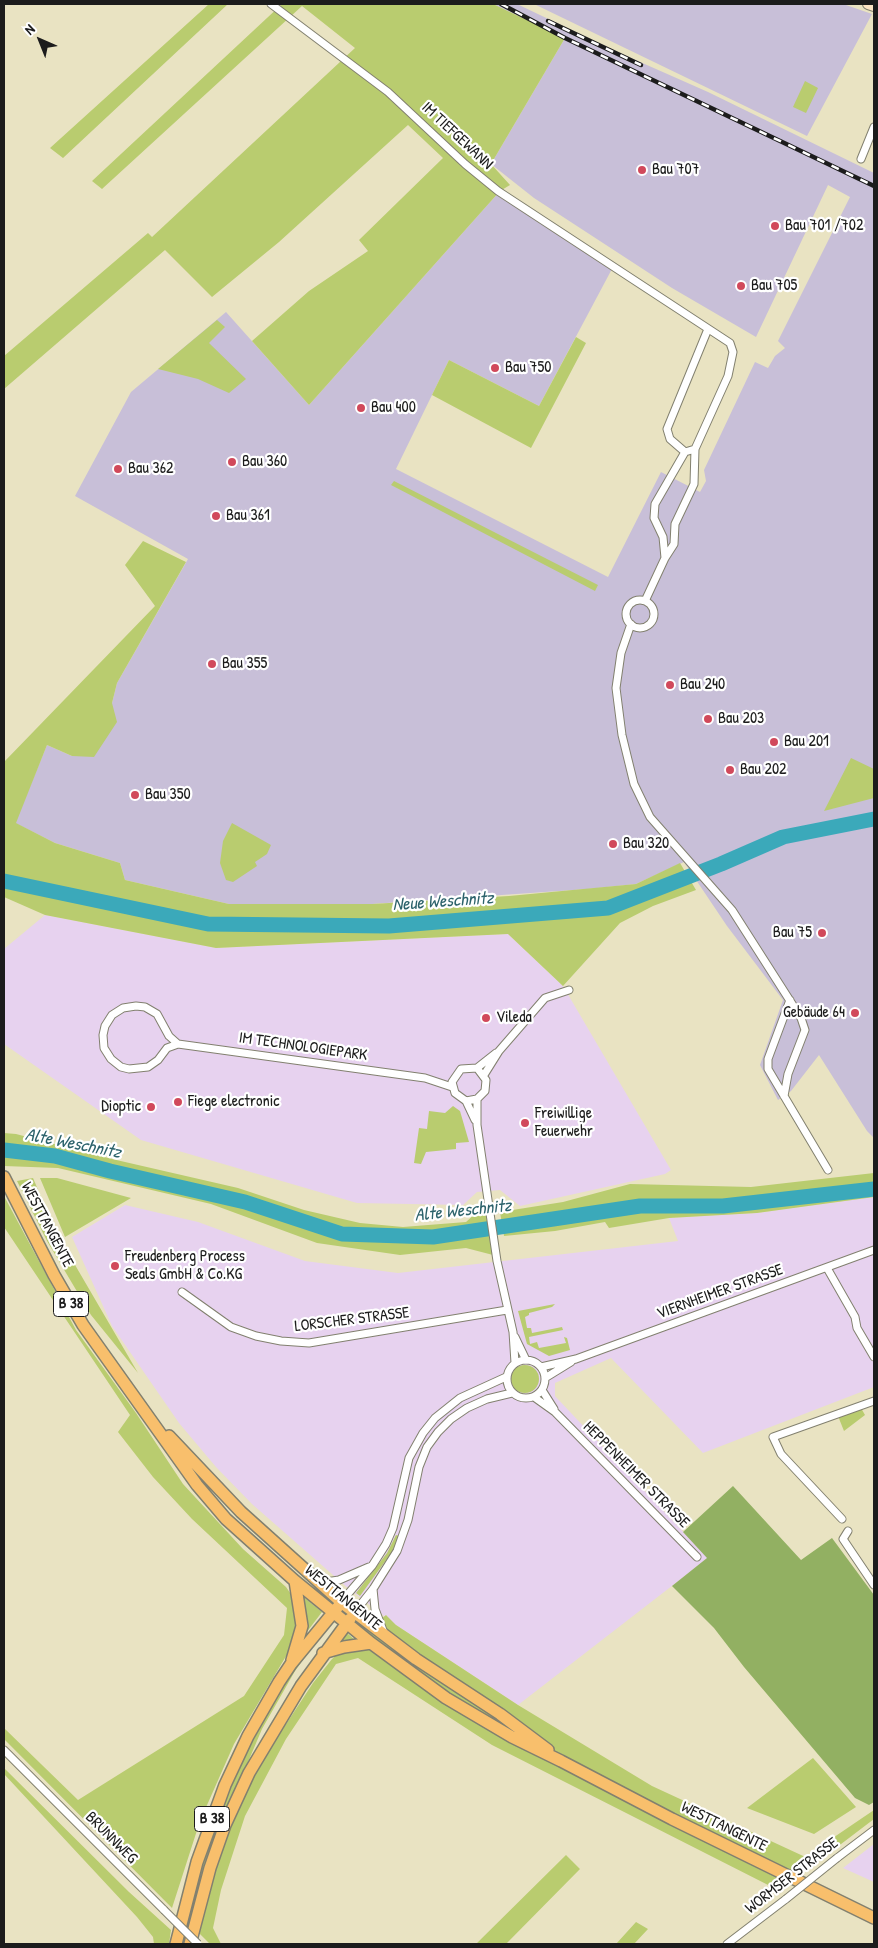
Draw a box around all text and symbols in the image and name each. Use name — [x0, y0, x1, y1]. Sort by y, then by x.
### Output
north arrow — [15, 15, 65, 65]
text: N — [20, 19, 39, 38]
street label: IM TIEFGEWANN — [417, 98, 497, 174]
place label: Bau 707 — [652, 160, 699, 180]
marker: Bau 707 — [636, 164, 648, 176]
place label: Bau 701 /702 — [785, 216, 863, 236]
marker: Bau 701 /702 — [769, 220, 781, 232]
place label: Bau 705 — [751, 276, 797, 296]
marker: Bau 705 — [735, 280, 747, 292]
place label: Bau 750 — [505, 358, 551, 378]
marker: Bau 750 — [489, 362, 501, 374]
place label: Bau 400 — [371, 398, 416, 418]
marker: Bau 400 — [355, 402, 367, 414]
place label: Bau 360 — [242, 452, 287, 472]
marker: Bau 360 — [226, 456, 238, 468]
place label: Bau 362 — [128, 459, 174, 479]
marker: Bau 362 — [112, 463, 124, 475]
place label: Bau 361 — [226, 506, 270, 526]
marker: Bau 361 — [210, 510, 222, 522]
place label: Bau 355 — [222, 654, 267, 674]
marker: Bau 355 — [206, 658, 218, 670]
place label: Bau 240 — [680, 675, 725, 695]
marker: Bau 240 — [664, 679, 676, 691]
place label: Bau 203 — [718, 709, 764, 729]
marker: Bau 203 — [702, 713, 714, 725]
place label: Bau 201 — [784, 732, 829, 752]
marker: Bau 201 — [768, 736, 780, 748]
place label: Bau 202 — [740, 760, 787, 780]
marker: Bau 202 — [724, 764, 736, 776]
place label: Bau 350 — [145, 785, 191, 805]
marker: Bau 350 — [129, 789, 141, 801]
place label: Bau 320 — [623, 834, 669, 854]
marker: Bau 320 — [607, 838, 619, 850]
water label: Neue Weschnitz — [392, 888, 494, 916]
place label: Bau 75 — [773, 923, 812, 943]
marker: Bau 75 — [816, 927, 828, 939]
place label: Gebäude 64 — [783, 1003, 845, 1023]
marker: Gebäude 64 — [849, 1007, 861, 1019]
place label: Vileda — [496, 1008, 532, 1028]
marker: Vileda — [480, 1012, 492, 1024]
street label: IM TECHNOLOGIEPARK — [237, 1028, 369, 1066]
place label: Fiege electronic — [188, 1092, 279, 1112]
marker: Fiege electronic — [172, 1096, 184, 1108]
place label: Dioptic — [101, 1097, 141, 1117]
marker: Dioptic — [145, 1101, 157, 1113]
place label: Freiwillige Feuerwehr — [535, 1104, 593, 1142]
marker: Freiwillige Feuerwehr — [519, 1117, 531, 1129]
water label: Alte Weschnitz — [23, 1124, 123, 1164]
street label: WESTTANGENTE — [17, 1179, 77, 1271]
water label: Alte Weschnitz — [414, 1195, 512, 1227]
place label: Freudenberg Process Seals GmbH & Co.KG — [125, 1247, 245, 1285]
marker: Freudenberg Process Seals GmbH & Co.KG — [109, 1260, 121, 1272]
street label: VIERNHEIMER STRASSE — [654, 1260, 786, 1324]
road number: B 38 — [54, 1292, 88, 1316]
street label: LORSCHER STRASSE — [294, 1303, 410, 1337]
street label: HEPPENHEIMER STRASSE — [579, 1418, 693, 1532]
street label: WESTTANGENTE — [301, 1561, 385, 1635]
street label: WESTTANGENTE — [678, 1798, 770, 1856]
road number: B 38 — [194, 1806, 230, 1832]
street label: BRUNNWEG — [81, 1808, 141, 1868]
street label: WORMSER STRASSE — [742, 1834, 842, 1918]

